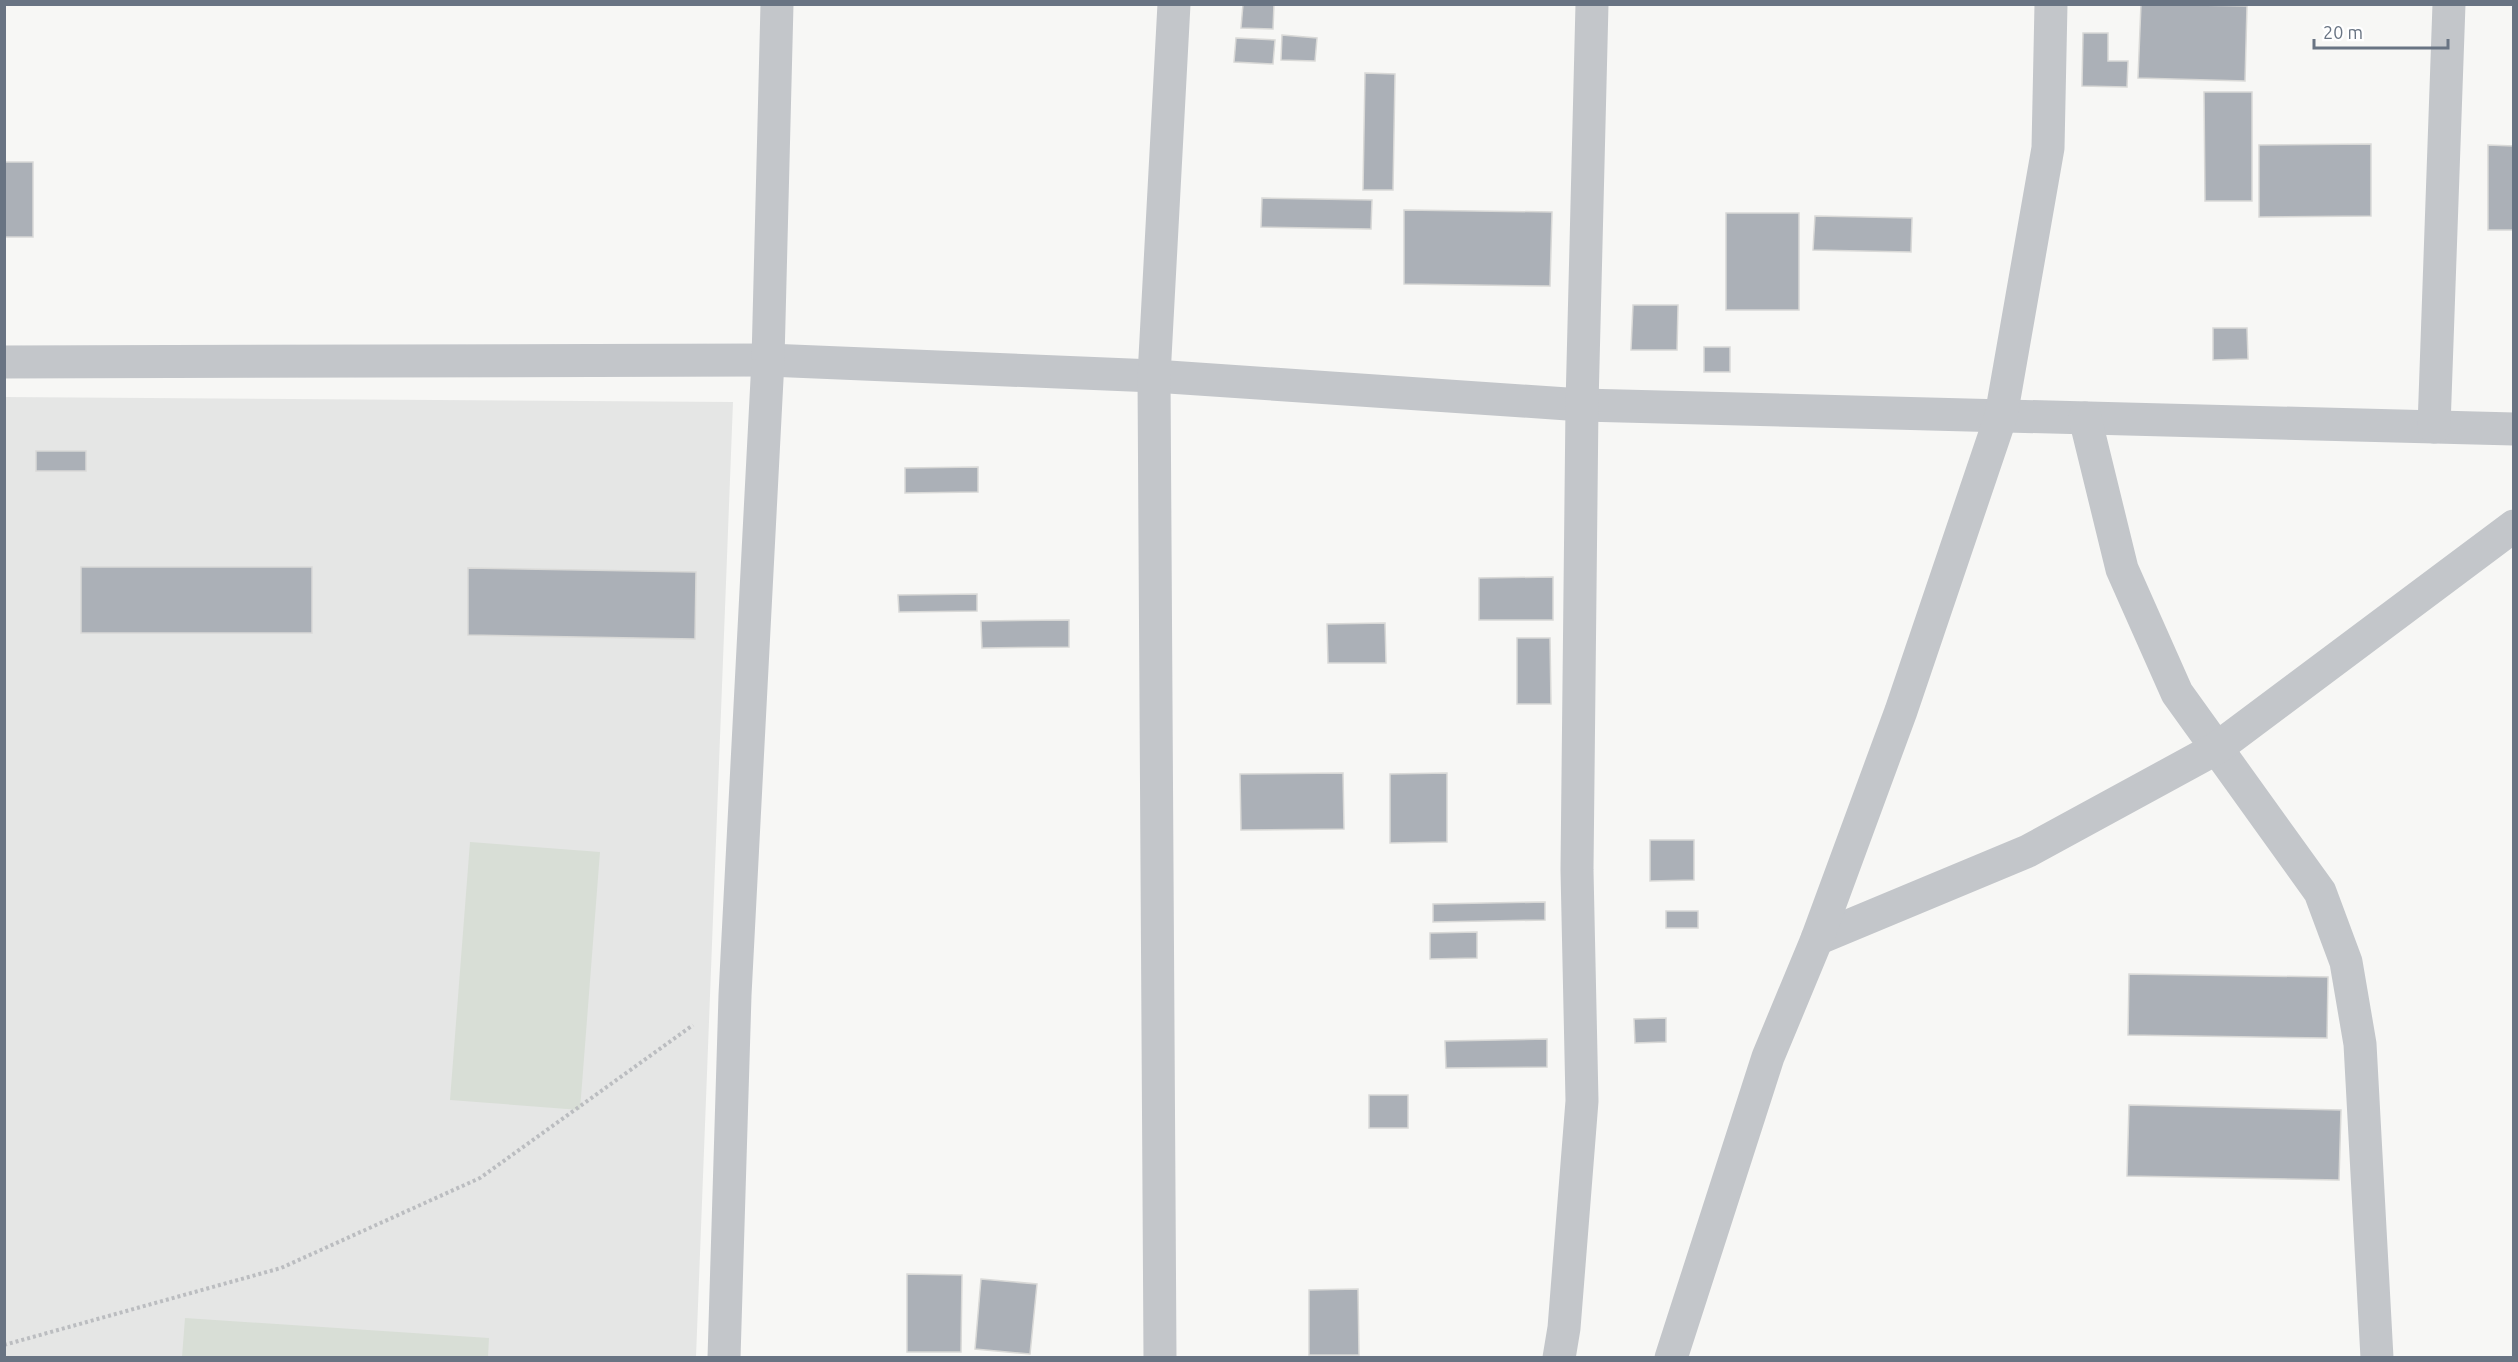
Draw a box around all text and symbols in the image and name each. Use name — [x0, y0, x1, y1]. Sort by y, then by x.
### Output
scale bar — [2314, 12, 2448, 50]
text: 20 m — [2323, 22, 2363, 42]

